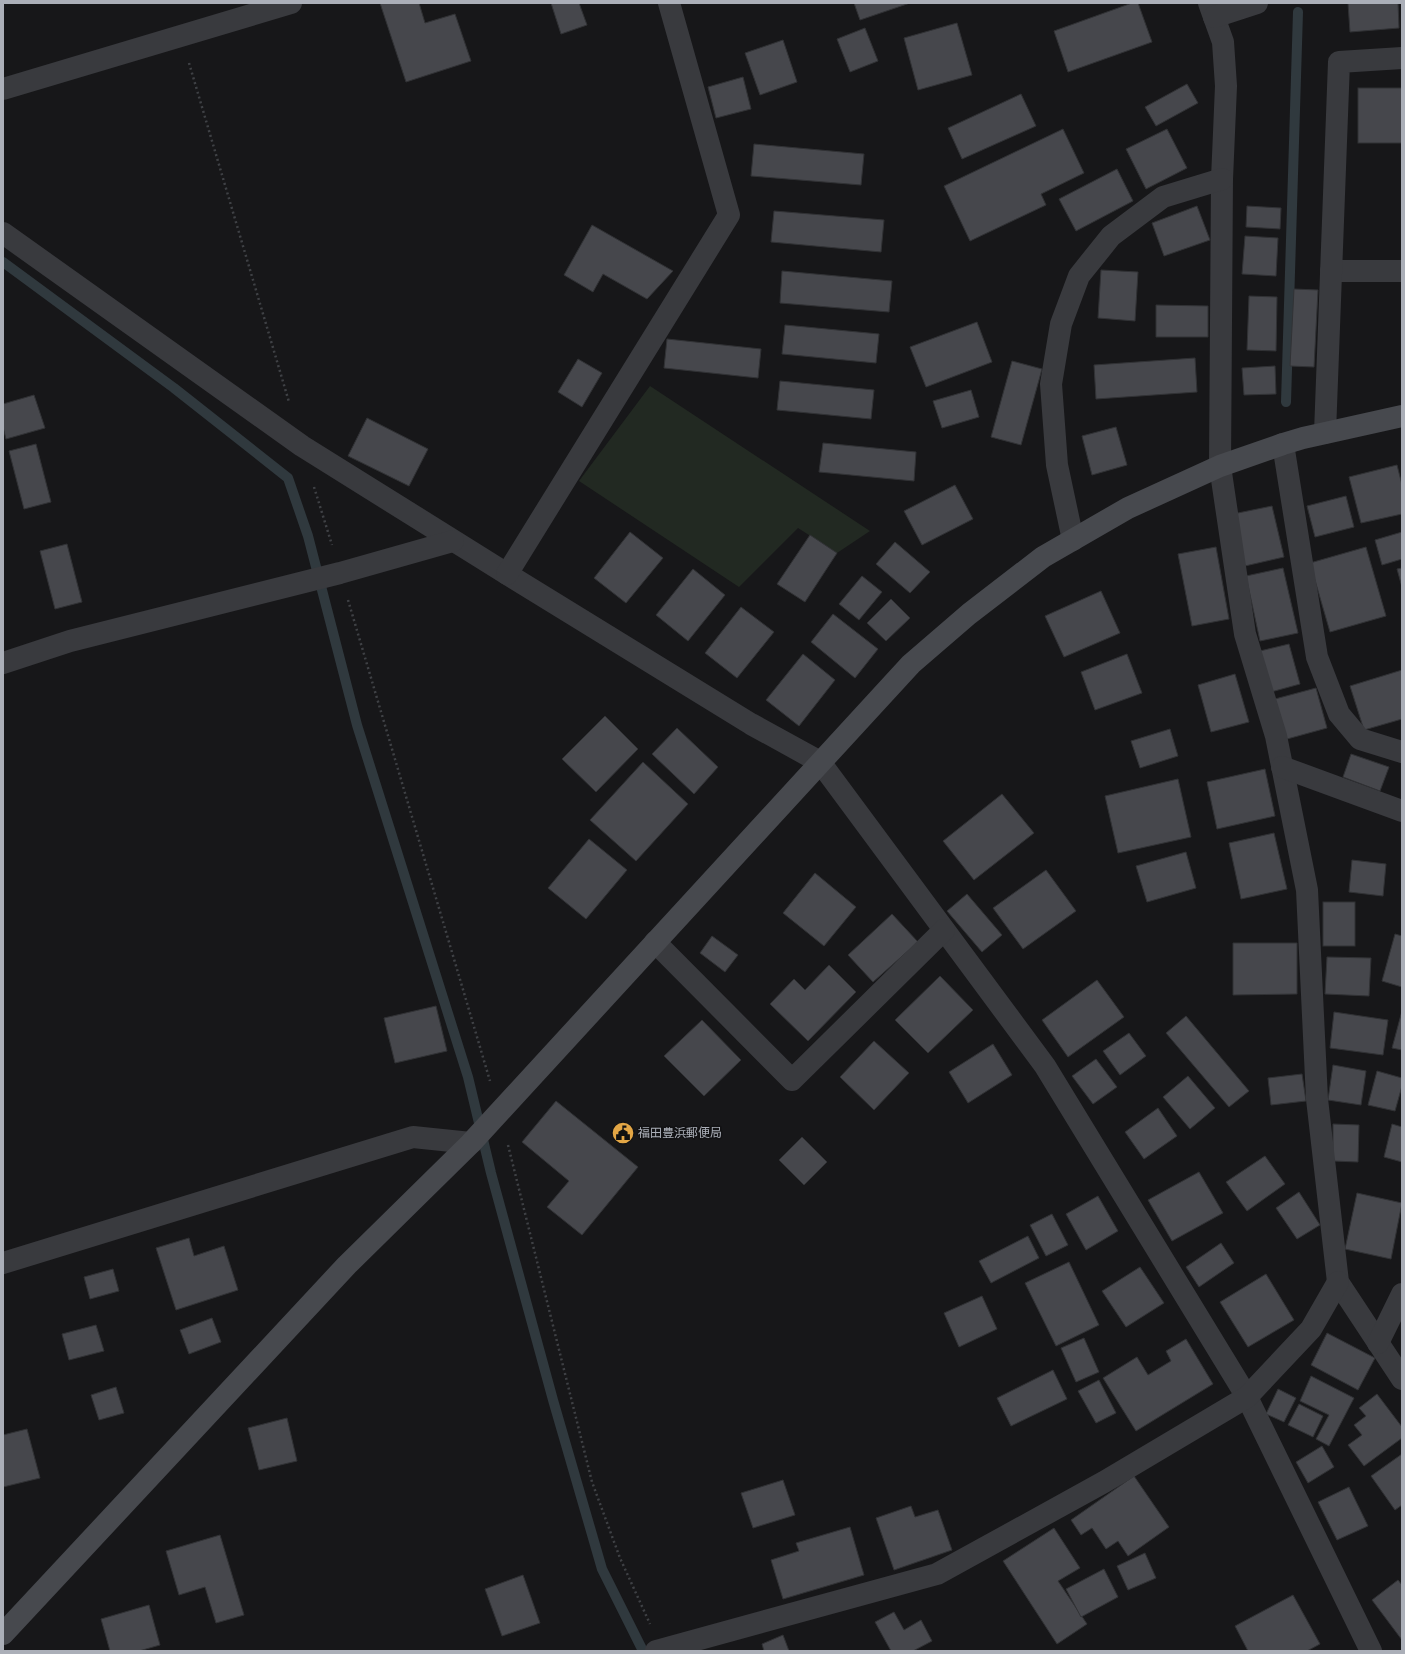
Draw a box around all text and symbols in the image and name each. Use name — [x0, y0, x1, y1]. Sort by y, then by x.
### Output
public building icon: 福田豊浜郵便局 — [610, 1120, 636, 1146]
place label: 福田豊浜郵便局 — [638, 1125, 722, 1142]

